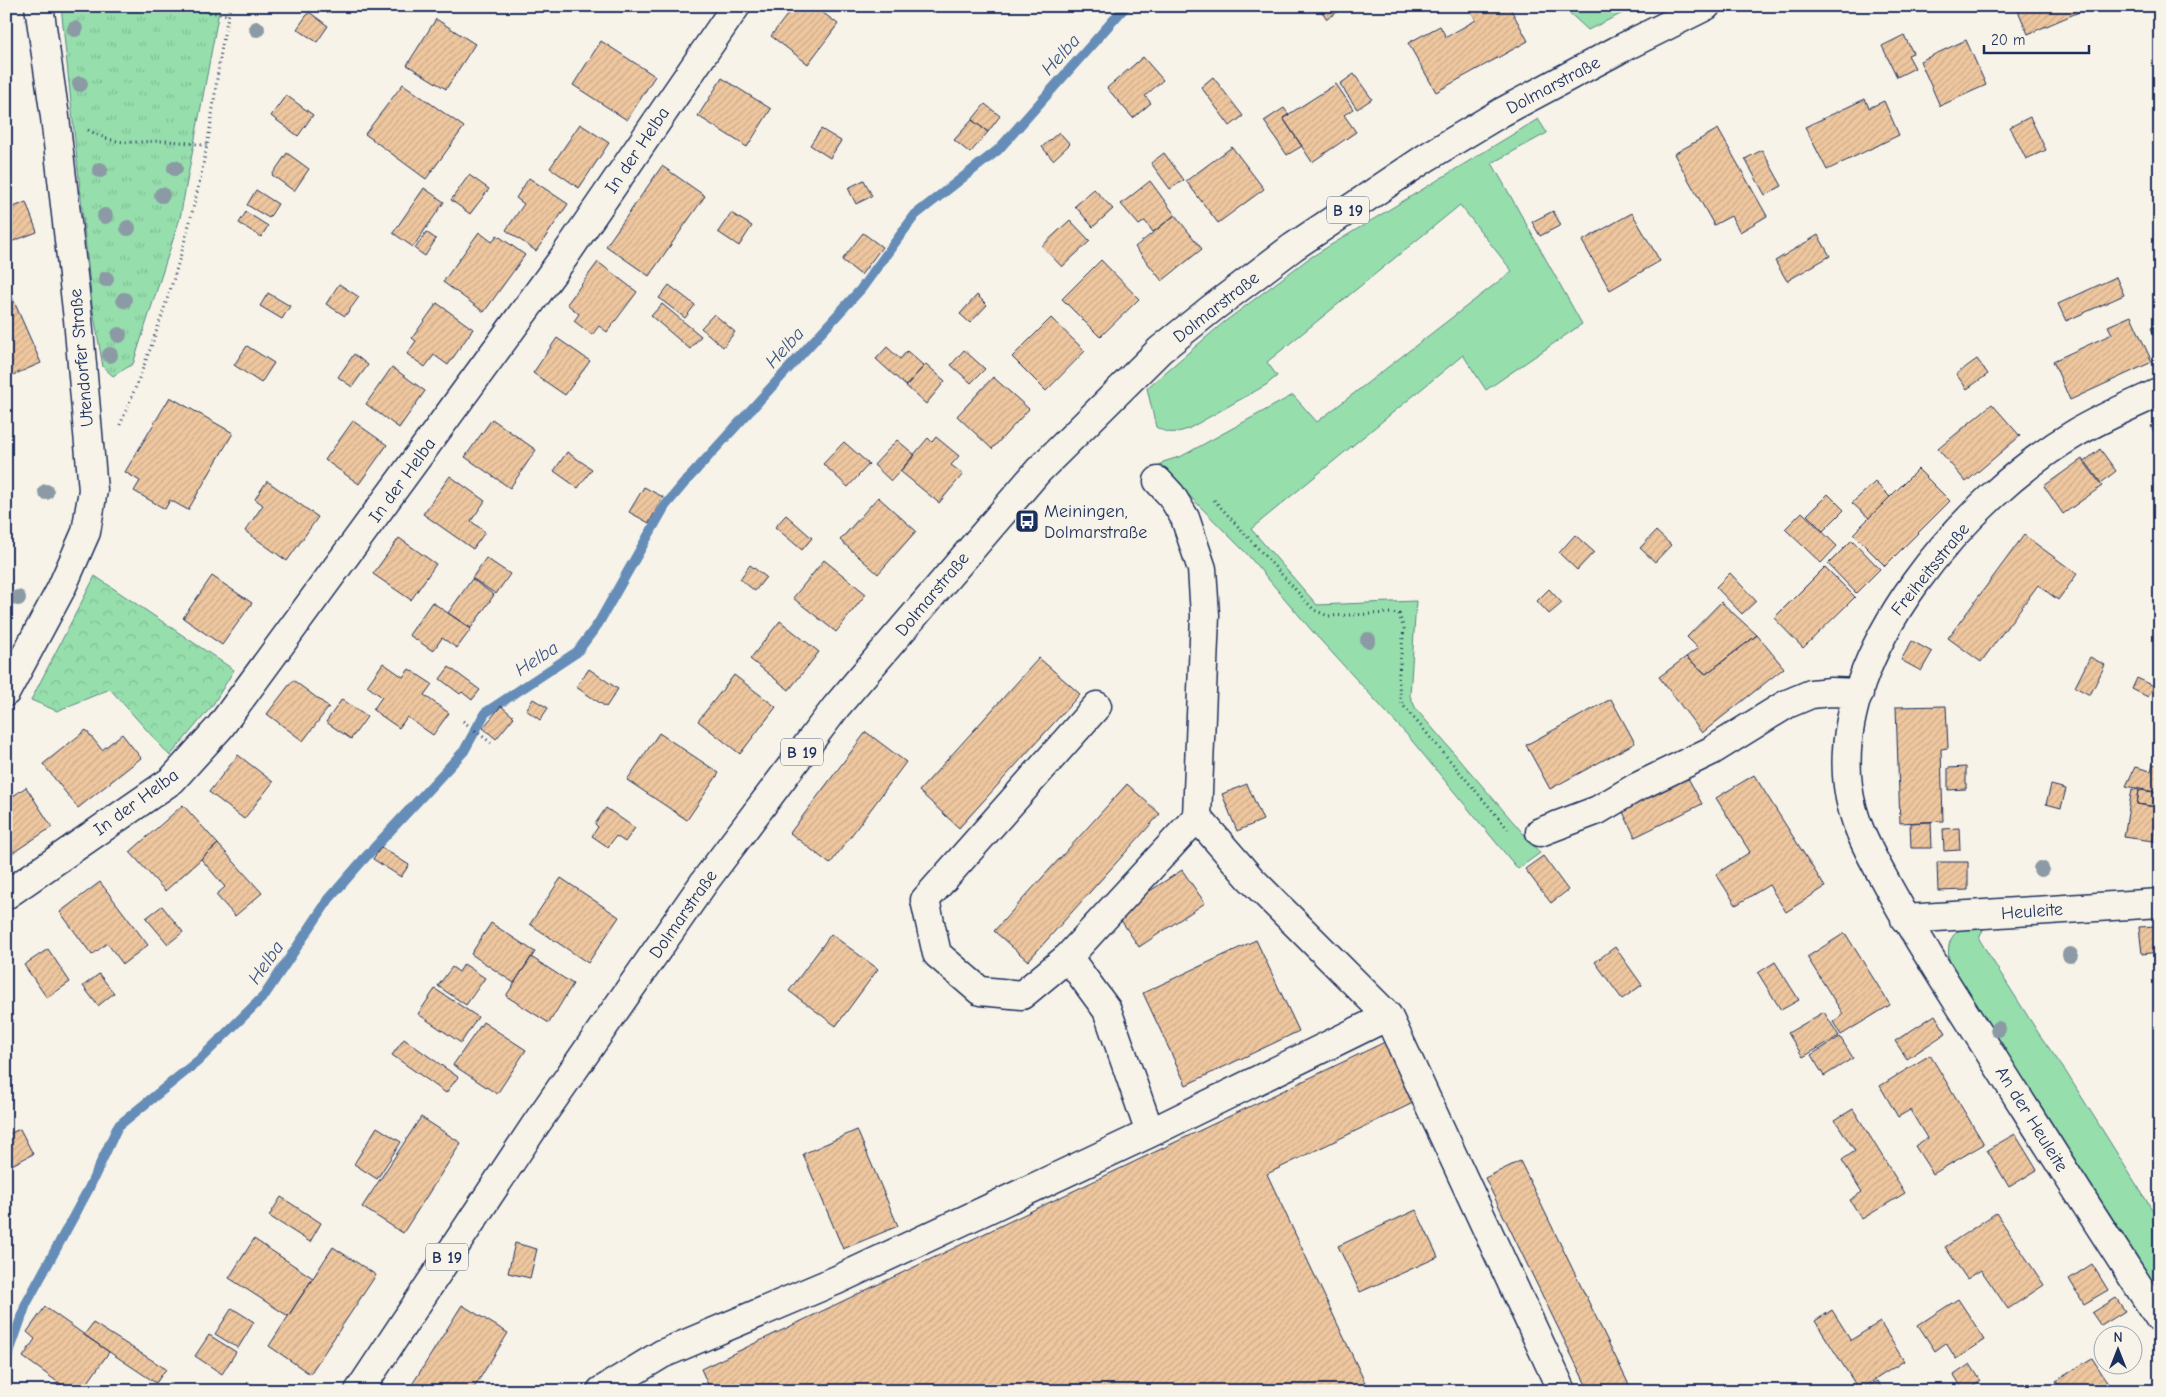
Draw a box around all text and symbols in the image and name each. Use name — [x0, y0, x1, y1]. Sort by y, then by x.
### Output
scale bar — [1984, 22, 2088, 54]
water label: Helba — [1037, 30, 1085, 80]
text: 20 m — [1991, 31, 2025, 49]
street label: Dolmarstraße — [1503, 52, 1604, 119]
street label: In der Helba — [601, 103, 674, 197]
road number: B 19 — [1327, 196, 1369, 224]
street label: Dolmarstraße — [1169, 267, 1263, 347]
street label: Utendorfer Straße — [65, 288, 98, 428]
water label: Helba — [761, 323, 809, 373]
street label: In der Helba — [365, 434, 440, 527]
place label: Meiningen, Dolmarstraße — [1044, 501, 1147, 543]
bus stop icon: Meiningen, Dolmarstraße — [1014, 508, 1040, 534]
street label: Freiheitsstraße — [1887, 519, 1974, 620]
street label: Dolmarstraße — [891, 548, 974, 641]
water label: Helba — [511, 637, 563, 681]
road number: B 19 — [781, 739, 823, 766]
street label: In der Helba — [90, 765, 183, 840]
street label: Dolmarstraße — [645, 866, 722, 963]
street label: Heuleite — [2000, 899, 2064, 924]
water label: Helba — [243, 937, 289, 988]
street label: An der Heuleite — [1991, 1063, 2072, 1176]
road number: B 19 — [426, 1244, 468, 1270]
north arrow — [2094, 1324, 2144, 1374]
text: N — [2113, 1329, 2123, 1346]

